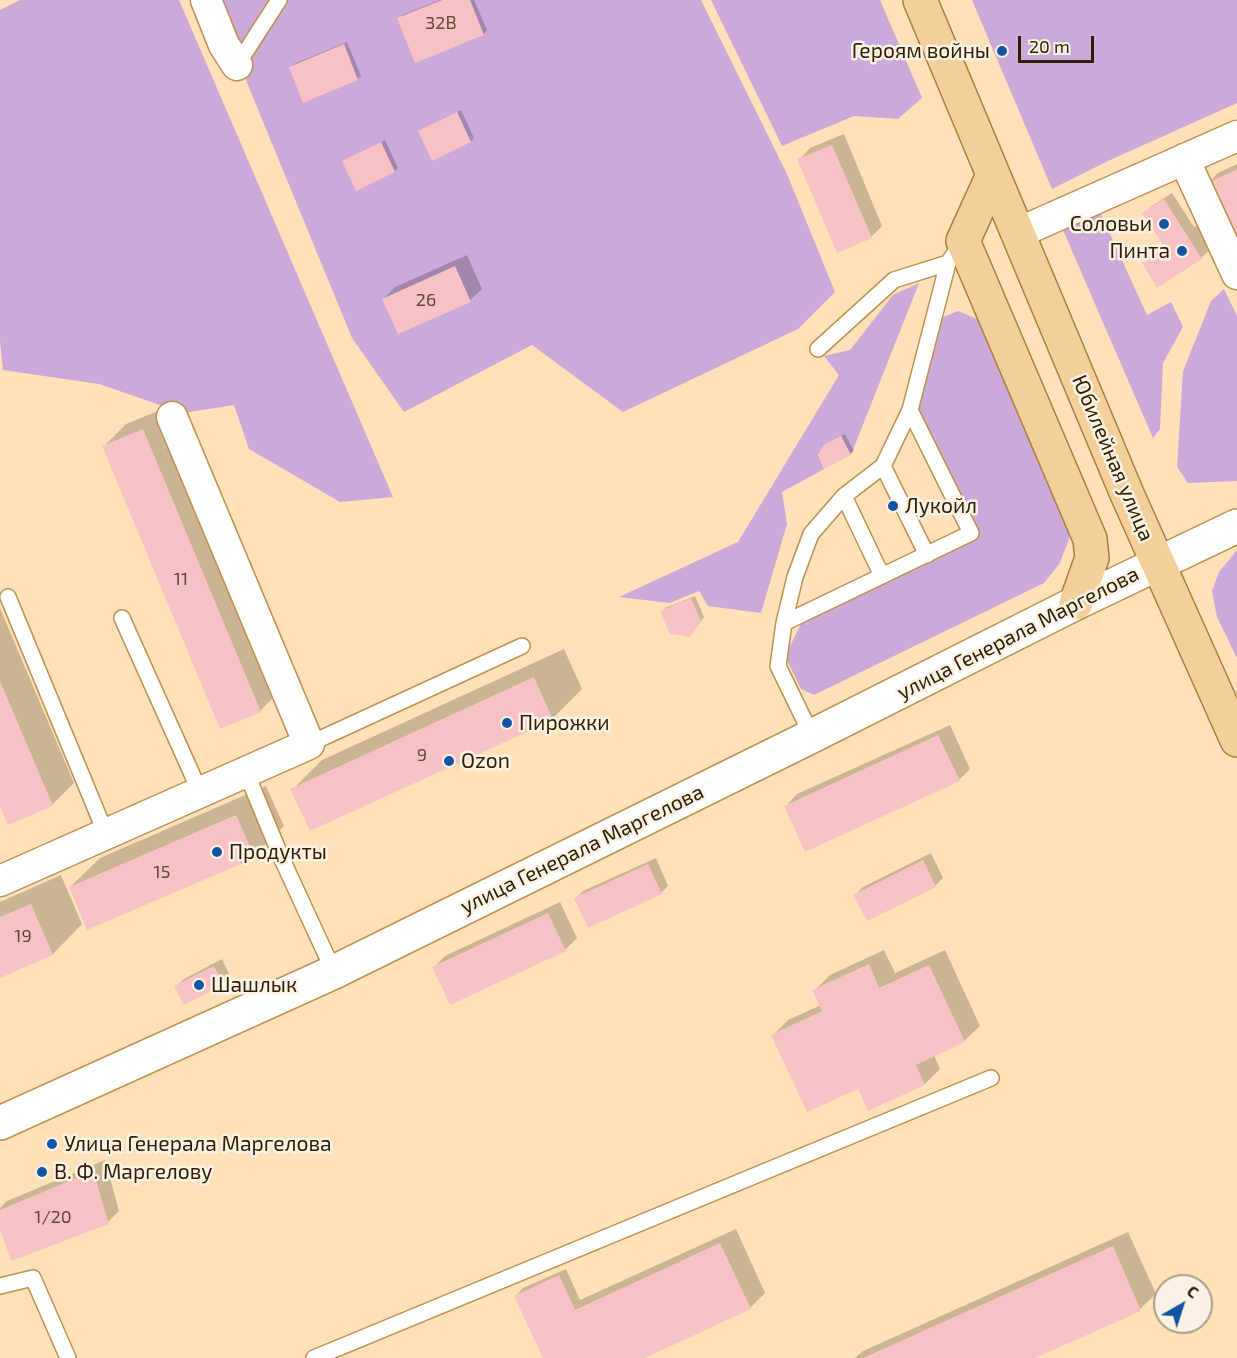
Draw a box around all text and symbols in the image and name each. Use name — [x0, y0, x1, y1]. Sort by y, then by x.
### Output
house number: 32В — [425, 12, 457, 34]
scale bar — [1021, 24, 1098, 62]
text: 20 m — [1029, 35, 1070, 57]
place label: Героям войны — [852, 38, 990, 64]
marker: Героям войны — [995, 44, 1009, 58]
place label: Соловьи — [1070, 211, 1152, 237]
marker: Соловьи — [1157, 217, 1171, 231]
place label: Пинта — [1110, 238, 1170, 264]
marker: Пинта — [1175, 244, 1189, 258]
house number: 26 — [416, 289, 436, 311]
street label: Юбилейная улица — [1067, 371, 1159, 545]
place label: Лукойл — [905, 493, 977, 519]
marker: Лукойл — [886, 499, 900, 513]
street label: улица Генерала Маргелова — [893, 561, 1143, 705]
house number: 11 — [174, 568, 188, 590]
place label: Пирожки — [519, 710, 610, 736]
marker: Пирожки — [500, 716, 514, 730]
house number: 9 — [417, 744, 427, 766]
place label: Ozon — [461, 748, 510, 774]
marker: Ozon — [442, 754, 456, 768]
street label: улица Генерала Маргелова — [456, 779, 708, 919]
place label: Продукты — [229, 839, 327, 865]
marker: Продукты — [210, 845, 224, 859]
house number: 15 — [154, 861, 170, 883]
house number: 19 — [14, 925, 32, 947]
place label: Шашлык — [211, 972, 297, 998]
marker: Шашлык — [192, 978, 206, 992]
place label: Улица Генерала Маргелова — [64, 1131, 332, 1157]
marker: Улица Генерала Маргелова — [45, 1137, 59, 1151]
place label: В. Ф. Маргелову — [54, 1159, 213, 1185]
marker: В. Ф. Маргелову — [35, 1165, 49, 1179]
house number: 1/20 — [34, 1206, 72, 1228]
north arrow — [1153, 1274, 1213, 1334]
text: С — [1184, 1281, 1203, 1302]

